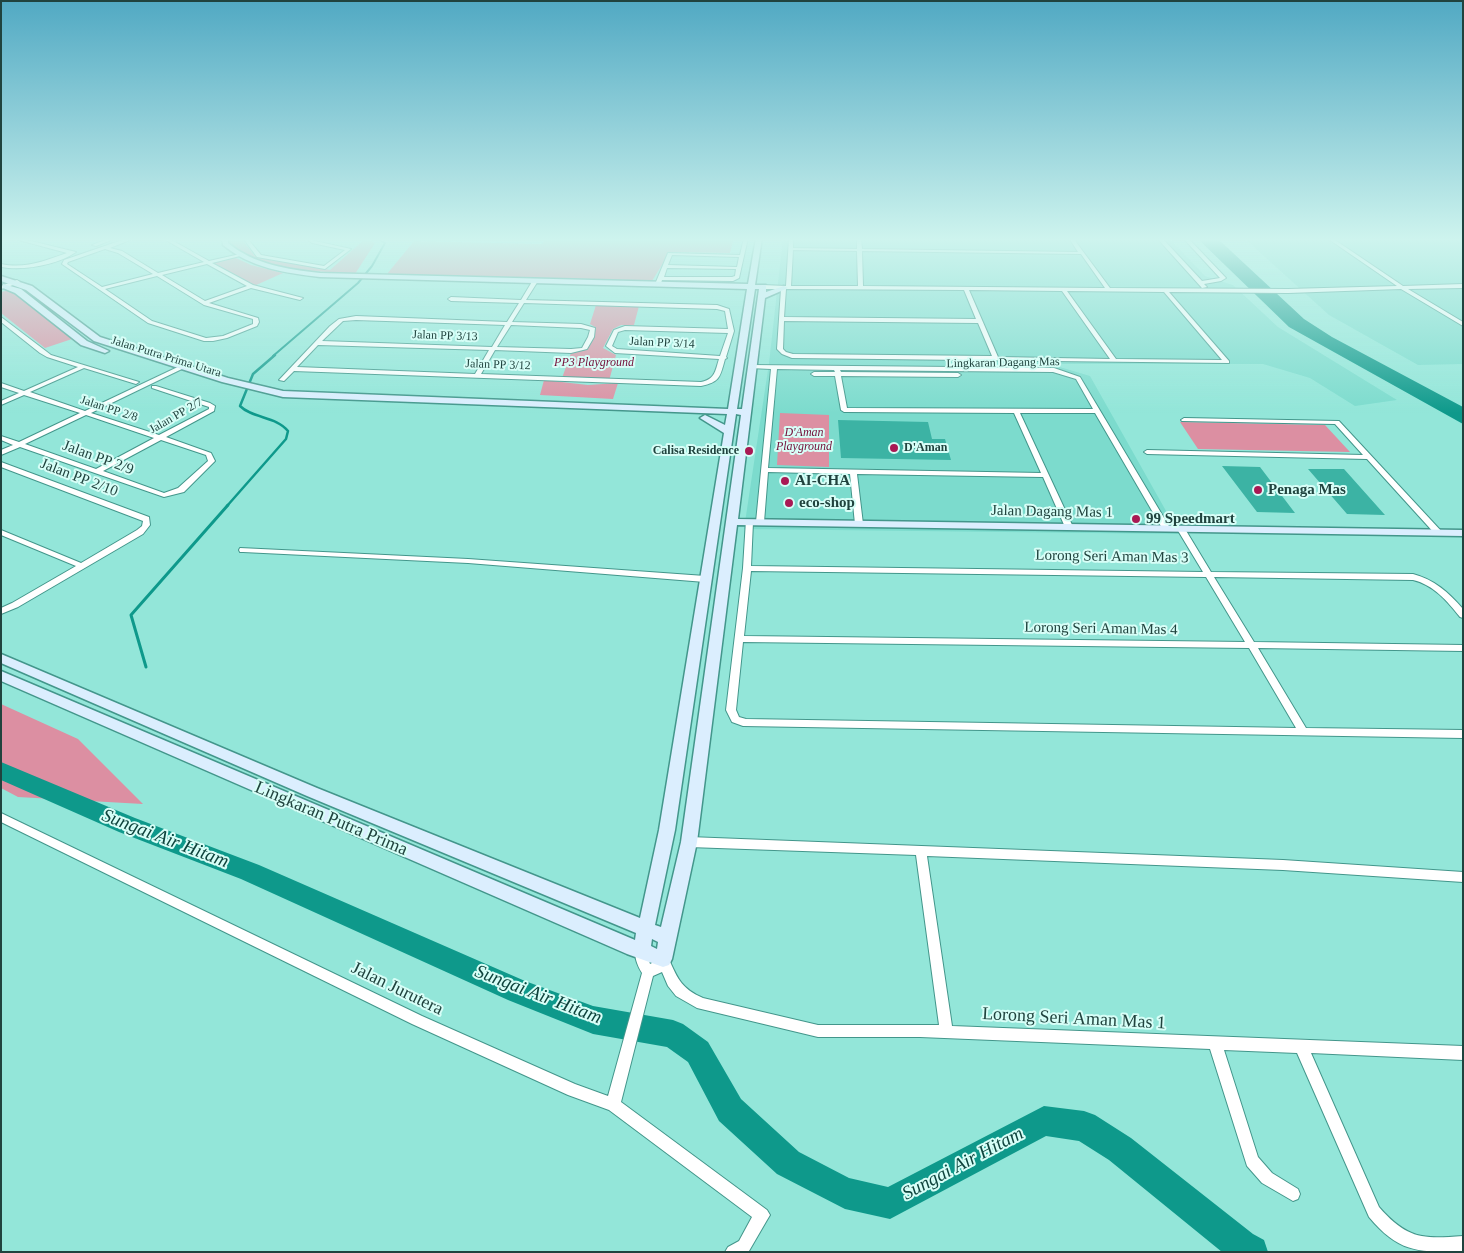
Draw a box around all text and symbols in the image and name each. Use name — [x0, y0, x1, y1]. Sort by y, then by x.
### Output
street label: Jalan PP 3/13 — [412, 328, 478, 344]
street label: Jalan Putra Prima Utara — [109, 333, 223, 381]
street label: Jalan PP 3/14 — [629, 334, 695, 352]
street label: Lingkaran Dagang Mas — [946, 355, 1060, 371]
park label: PP3 Playground — [554, 356, 634, 370]
street label: Jalan PP 3/12 — [465, 357, 531, 373]
street label: Jalan PP 2/8 — [79, 393, 139, 425]
street label: Jalan PP 2/7 — [147, 395, 205, 437]
park label: D'Aman Playground — [776, 426, 832, 454]
street label: Jalan PP 2/9 — [60, 437, 136, 479]
place label: D'Aman — [904, 441, 947, 455]
marker: D'Aman — [888, 442, 900, 454]
place label: Calisa Residence — [653, 444, 739, 458]
marker: Calisa Residence — [743, 445, 755, 457]
street label: Jalan PP 2/10 — [38, 455, 120, 501]
place label: AI-CHA — [795, 472, 850, 490]
marker: AI-CHA — [779, 475, 791, 487]
place label: Penaga Mas — [1268, 481, 1346, 499]
marker: Penaga Mas — [1252, 484, 1264, 496]
place label: eco-shop — [799, 494, 855, 512]
marker: eco-shop — [783, 497, 795, 509]
street label: Jalan Dagang Mas 1 — [991, 502, 1113, 522]
place label: 99 Speedmart — [1146, 510, 1235, 528]
marker: 99 Speedmart — [1130, 513, 1142, 525]
street label: Lorong Seri Aman Mas 3 — [1035, 547, 1189, 567]
street label: Lorong Seri Aman Mas 4 — [1024, 619, 1178, 639]
street label: Lingkaran Putra Prima — [251, 777, 411, 861]
water label: Sungai Air Hitam — [98, 804, 232, 874]
street label: Jalan Jurutera — [348, 957, 446, 1021]
water label: Sungai Air Hitam — [471, 960, 605, 1030]
street label: Lorong Seri Aman Mas 1 — [982, 1003, 1166, 1035]
water label: Sungai Air Hitam — [898, 1122, 1028, 1206]

